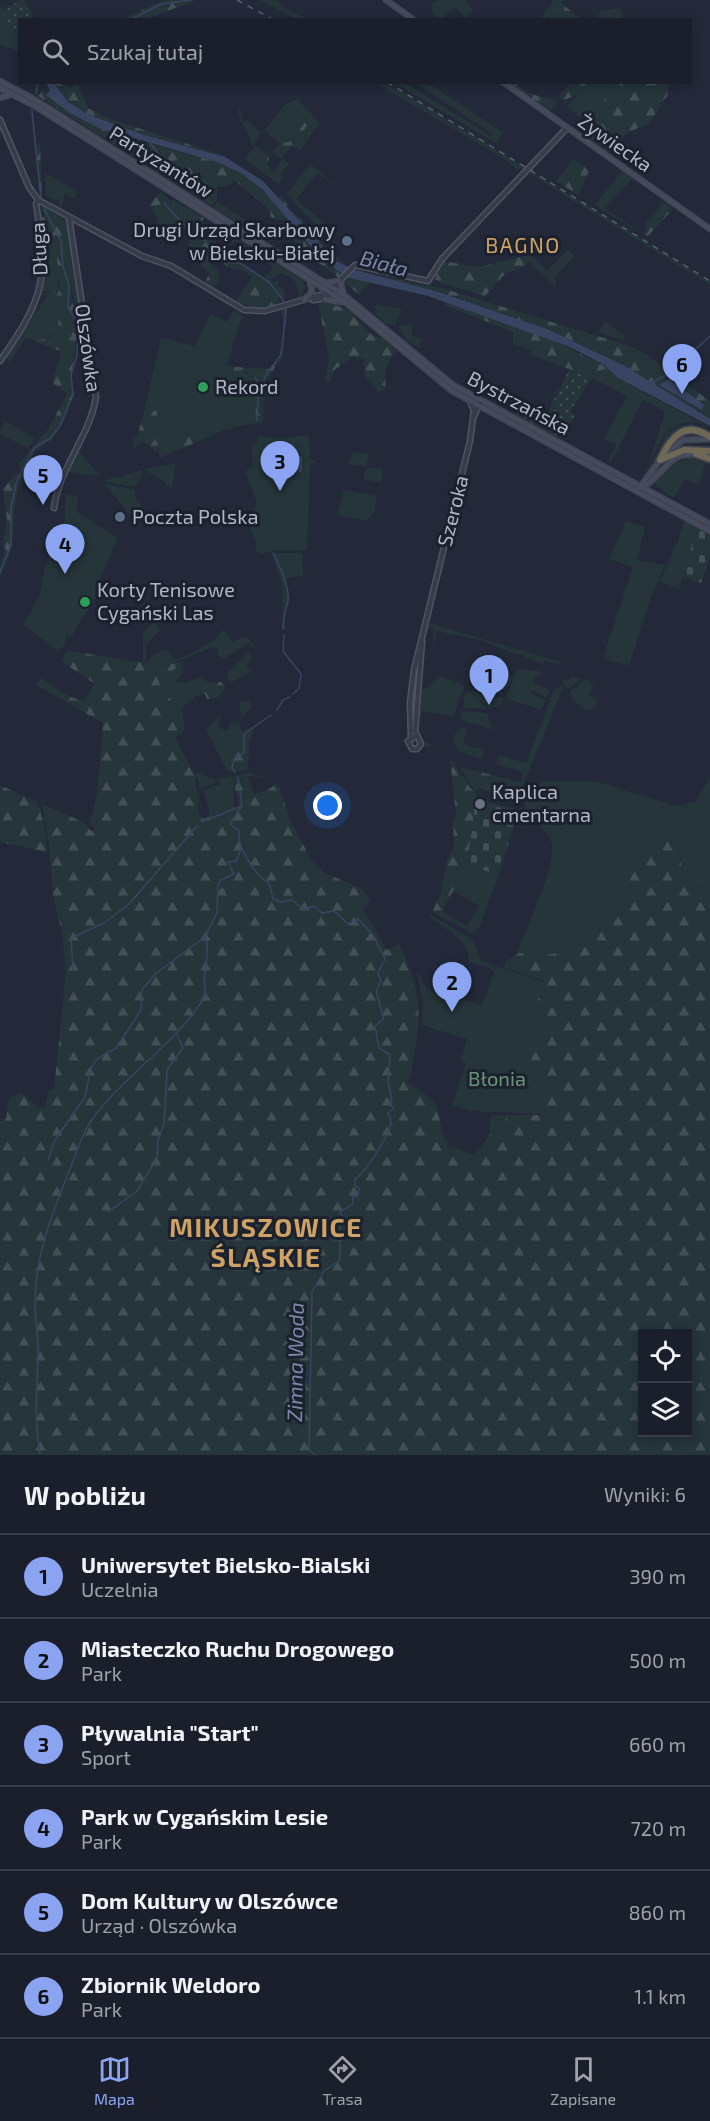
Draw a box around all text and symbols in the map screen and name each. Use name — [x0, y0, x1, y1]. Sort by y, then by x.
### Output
search box — [18, 18, 692, 84]
icon: search — [39, 35, 72, 68]
text: Szukaj tutaj — [87, 38, 203, 64]
street label: Żywiecka — [574, 108, 657, 176]
street label: Partyzantów — [106, 120, 218, 202]
place label: Drugi Urząd Skarbowy w Bielsku-Białej — [133, 217, 335, 264]
street label: Długa — [25, 222, 51, 276]
district label: BAGNO — [485, 232, 561, 257]
marker: Drugi Urząd Skarbowy w Bielsku-Białej — [340, 234, 354, 248]
water label: Biała — [358, 244, 411, 281]
street label: Olszówka — [71, 302, 107, 393]
pin: 6 — [662, 344, 702, 394]
street label: Bystrzańska — [464, 365, 575, 439]
place label: Rekord — [215, 374, 279, 398]
marker: Rekord — [196, 380, 210, 394]
pin: 3 — [260, 442, 300, 491]
pin: 5 — [24, 456, 63, 505]
street label: Szeroka — [432, 473, 472, 549]
place label: Poczta Polska — [132, 504, 258, 528]
marker: Poczta Polska — [113, 510, 127, 524]
pin: 4 — [46, 524, 84, 574]
place label: Korty Tenisowe Cygański Las — [97, 577, 235, 624]
marker: Korty Tenisowe Cygański Las — [78, 595, 92, 609]
pin: 1 — [470, 656, 508, 705]
place label: Kaplica cmentarna — [492, 779, 591, 826]
your location — [313, 791, 342, 820]
marker: Kaplica cmentarna — [473, 797, 487, 811]
pin: 2 — [432, 962, 472, 1012]
park label: Błonia — [468, 1066, 526, 1090]
district label: MIKUSZOWICE ŚLĄSKIE — [169, 1211, 363, 1273]
water label: Zimna Woda — [281, 1302, 308, 1422]
map controls — [638, 1329, 692, 1437]
button: locate — [638, 1329, 692, 1383]
button: layers — [638, 1383, 692, 1437]
text: W pobliżu — [24, 1479, 146, 1510]
text: Wyniki: 6 — [604, 1482, 686, 1506]
text: Uniwersytet Bielsko-Bialski — [81, 1551, 370, 1577]
text: 1 — [39, 1564, 48, 1588]
text: 390 m — [629, 1564, 686, 1588]
text: Uczelnia — [81, 1577, 159, 1601]
text: Miasteczko Ruchu Drogowego — [81, 1635, 394, 1661]
text: 2 — [38, 1648, 49, 1672]
text: 500 m — [629, 1648, 686, 1672]
text: Park — [81, 1661, 122, 1685]
text: Pływalnia "Start" — [81, 1719, 259, 1745]
text: 3 — [38, 1732, 49, 1756]
text: 660 m — [629, 1732, 686, 1756]
text: Sport — [81, 1745, 131, 1769]
text: Park w Cygańskim Lesie — [81, 1803, 328, 1829]
text: 4 — [37, 1816, 50, 1840]
text: 720 m — [630, 1816, 686, 1840]
text: Park — [81, 1829, 122, 1853]
text: Dom Kultury w Olszówce — [81, 1887, 338, 1913]
text: 5 — [38, 1900, 49, 1924]
text: 860 m — [628, 1900, 686, 1924]
text: Urząd · Olszówka — [81, 1913, 237, 1937]
text: Zbiornik Weldoro — [81, 1971, 261, 1997]
text: 6 — [38, 1984, 49, 2008]
text: 1.1 km — [634, 1984, 686, 2008]
text: Park — [81, 1997, 122, 2021]
tab: Mapa — [94, 2053, 135, 2108]
tab: Trasa — [323, 2053, 362, 2108]
tab: Zapisane — [550, 2053, 616, 2108]

